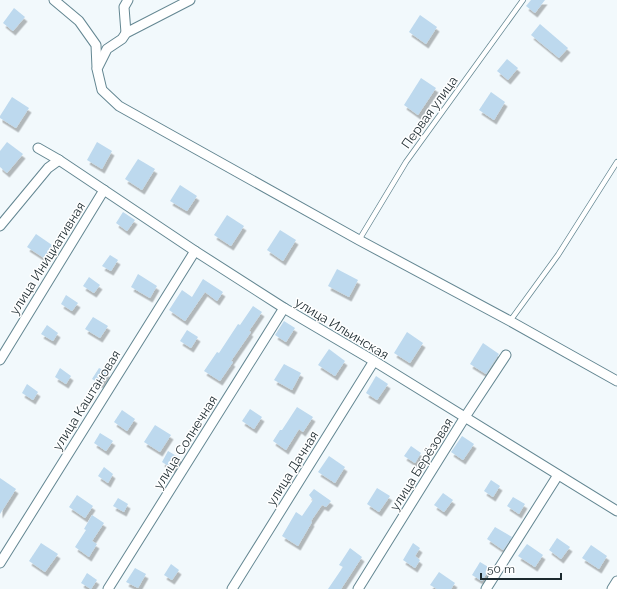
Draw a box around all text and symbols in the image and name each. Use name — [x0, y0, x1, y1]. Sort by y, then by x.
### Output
street label: Первая улица — [398, 73, 461, 151]
street label: улица Инициативная — [7, 199, 88, 317]
street label: улица Ильинская — [292, 295, 391, 362]
street label: улица Каштановая — [50, 347, 123, 453]
street label: улица Солнечная — [151, 393, 220, 492]
street label: улица Берёзовая — [387, 415, 456, 513]
street label: улица Дачная — [264, 428, 321, 508]
scale bar — [481, 555, 561, 581]
text: 50 m — [487, 562, 515, 576]

